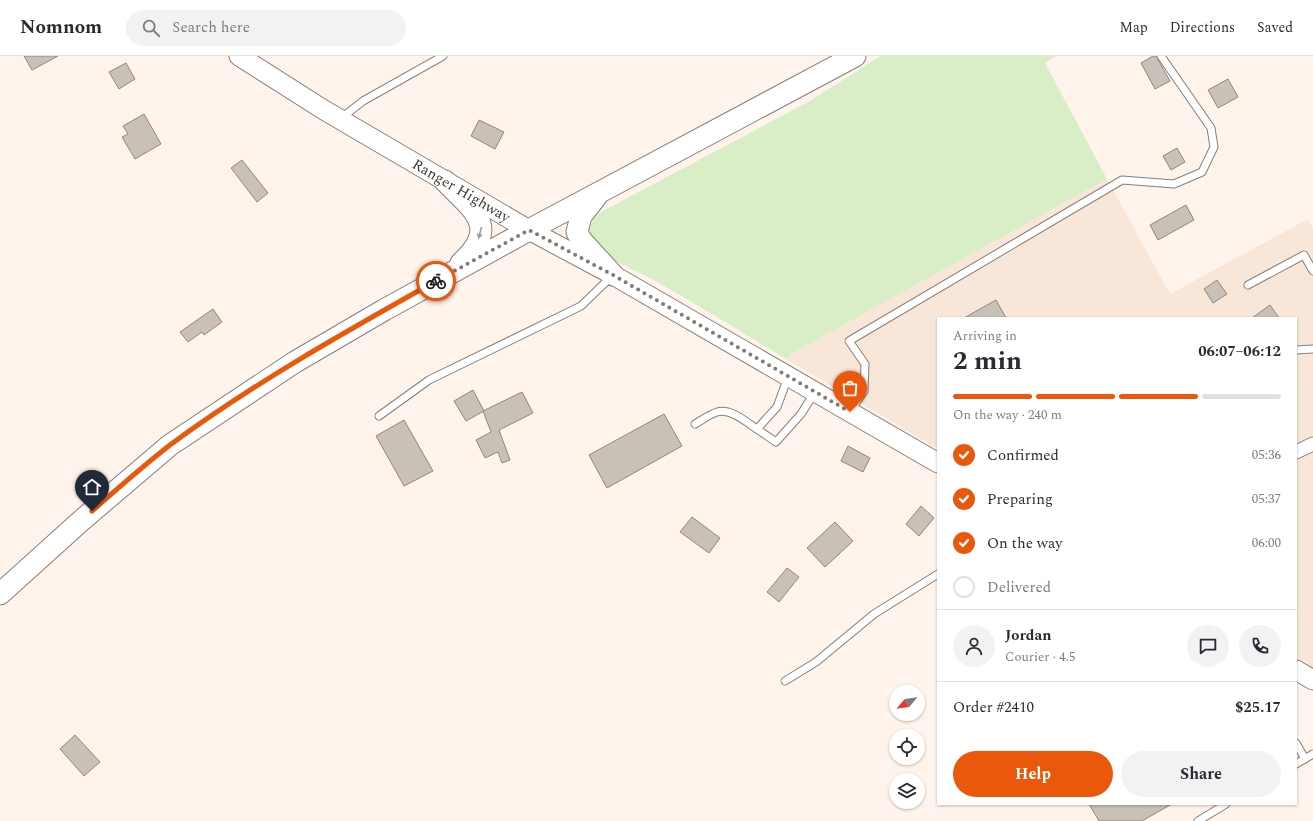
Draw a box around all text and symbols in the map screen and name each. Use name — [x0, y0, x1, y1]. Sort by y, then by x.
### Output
search box — [126, 10, 406, 46]
text: Nomnom — [20, 13, 102, 42]
text: Search here — [172, 16, 250, 39]
icon: search — [140, 17, 162, 39]
text: Map — [1120, 17, 1148, 38]
text: Directions — [1170, 17, 1235, 38]
text: Saved — [1257, 17, 1293, 38]
street label: Ranger Highway — [408, 153, 516, 229]
one-way arrow — [477, 228, 483, 240]
courier — [416, 261, 456, 301]
icon: bike — [425, 270, 447, 292]
text: Arriving in — [953, 326, 1017, 346]
text: 06:07–06:12 — [1198, 340, 1281, 363]
text: 2 min — [953, 341, 1022, 381]
pin — [833, 371, 867, 412]
icon: bag — [839, 377, 861, 399]
text: On the way · 240 m — [953, 405, 1062, 425]
icon: check — [953, 444, 975, 466]
text: Confirmed — [987, 444, 1059, 467]
text: 05:36 — [1252, 445, 1281, 465]
pin — [75, 470, 109, 511]
icon: home — [81, 476, 103, 498]
icon: check — [953, 488, 975, 510]
text: Preparing — [987, 488, 1053, 511]
text: 05:37 — [1252, 489, 1281, 509]
icon: check — [953, 532, 975, 554]
text: On the way — [987, 532, 1062, 555]
text: 06:00 — [1252, 533, 1281, 553]
text: Delivered — [987, 576, 1051, 599]
text: Jordan — [1005, 624, 1052, 647]
button: person — [953, 625, 995, 667]
button: chat — [1187, 625, 1229, 667]
button: phone — [1239, 625, 1281, 667]
text: Courier · 4.5 — [1005, 647, 1075, 667]
north arrow — [889, 685, 925, 721]
map controls — [889, 685, 925, 809]
text: Order #2410 — [953, 696, 1034, 719]
text: $25.17 — [1235, 696, 1281, 719]
button: locate — [889, 729, 925, 765]
button: Help — [953, 751, 1113, 797]
button: Share — [1121, 751, 1281, 797]
button: layers — [889, 773, 925, 809]

